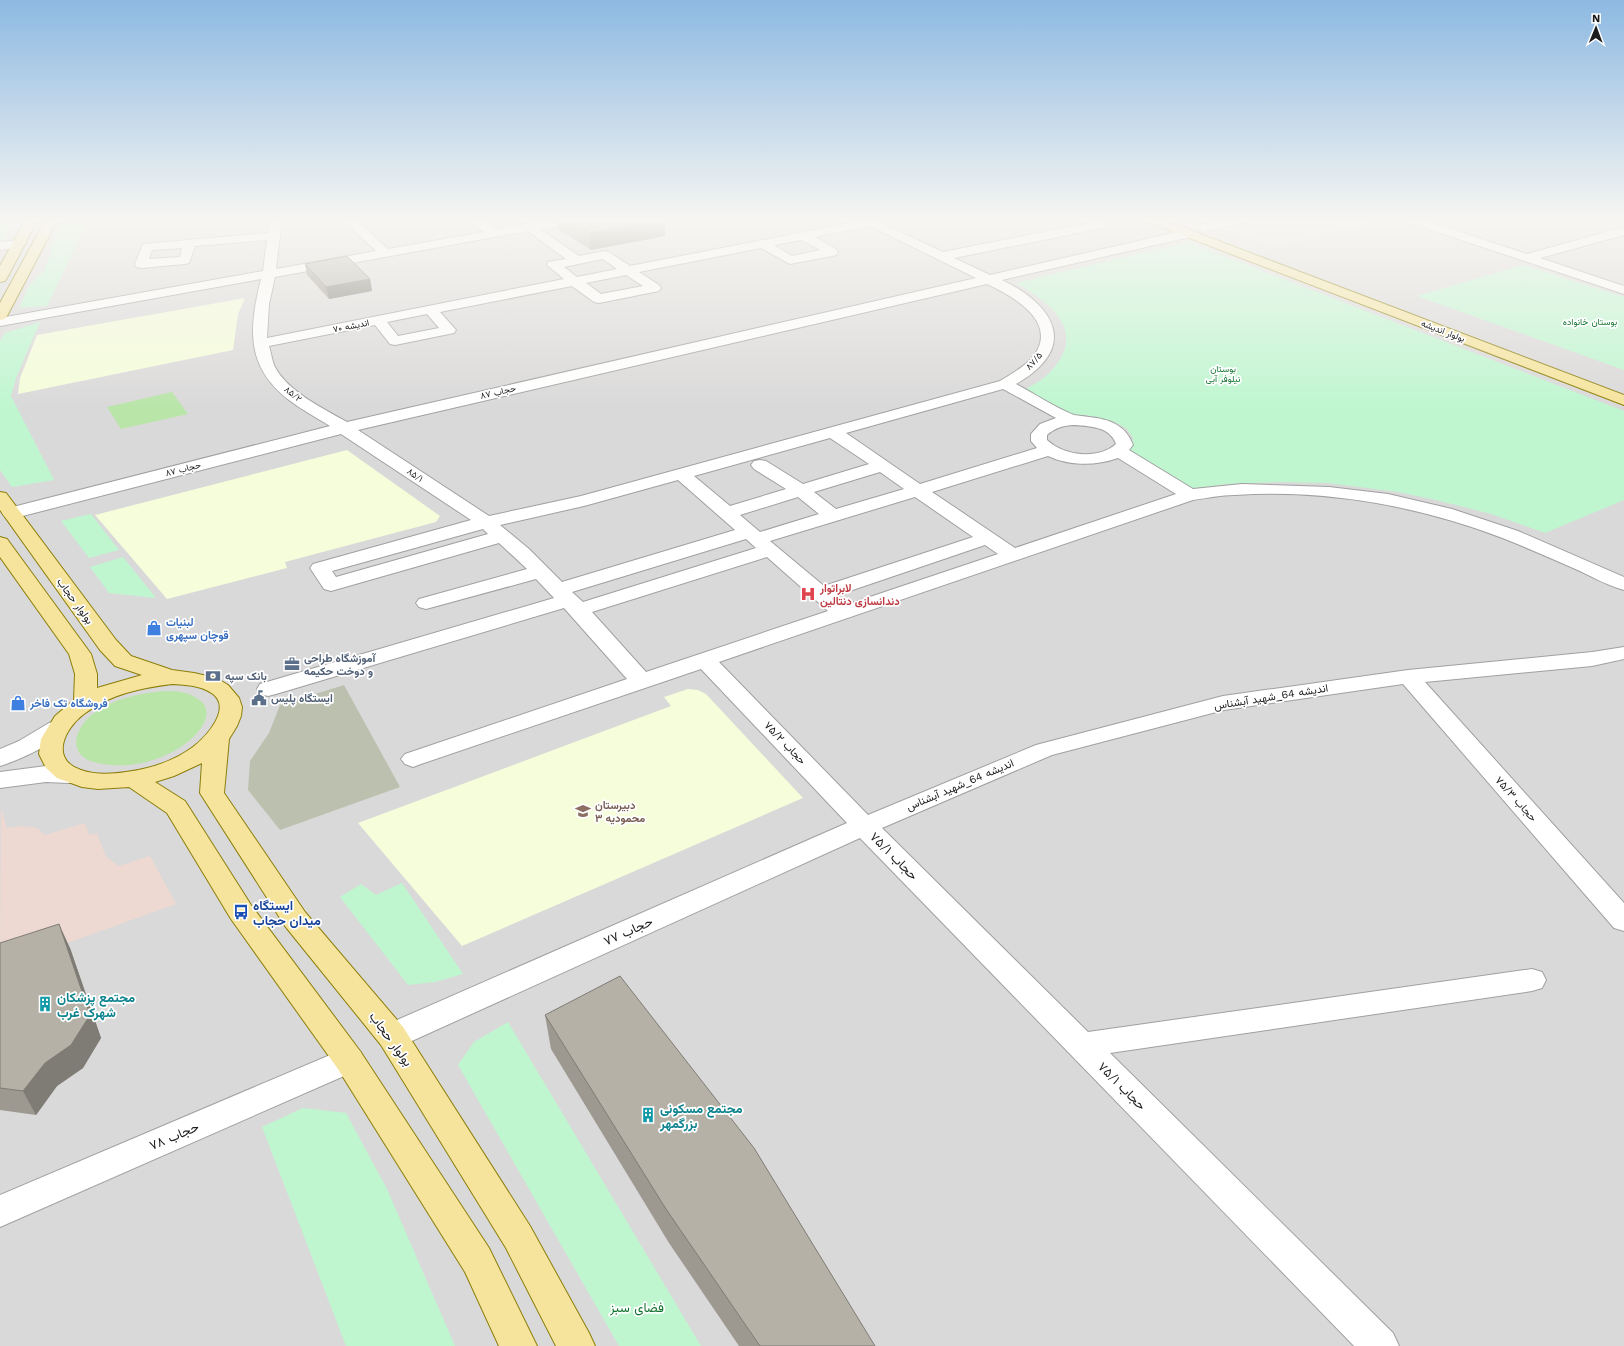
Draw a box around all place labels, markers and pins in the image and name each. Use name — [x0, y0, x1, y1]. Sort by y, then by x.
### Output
place label: لابراتوار دندانسازی دنتالین — [819, 582, 900, 608]
hospital icon: لابراتوار دندانسازی دنتالین — [799, 585, 817, 603]
place label: لبنیات قوچان سپهری — [166, 616, 229, 643]
shop icon: لبنیات قوچان سپهری — [145, 619, 163, 637]
place label: آموزشگاه طراحی و دوخت حکیمه — [304, 652, 376, 678]
office icon: آموزشگاه طراحی و دوخت حکیمه — [283, 655, 301, 673]
bank icon: بانک سپه — [204, 667, 222, 685]
place label: بانک سپه — [225, 670, 267, 684]
public building icon: ایستگاه پلیس — [250, 689, 268, 707]
place label: ایستگاه پلیس — [271, 692, 333, 706]
shop icon: فروشگاه تک فاخر — [9, 694, 27, 712]
place label: فروشگاه تک فاخر — [29, 697, 108, 710]
place label: دبیرستان محمودیه ۳ — [595, 799, 645, 825]
school or university icon: دبیرستان محمودیه ۳ — [574, 802, 592, 820]
place label: ایستگاه میدان حجاب — [253, 898, 321, 928]
bus stop icon: ایستگاه میدان حجاب — [232, 903, 250, 921]
place label: مجتمع پزشکان شهرک غرب — [57, 990, 135, 1021]
building icon: مجتمع پزشکان شهرک غرب — [36, 995, 54, 1013]
place label: مجتمع مسکونی بزرگمهر — [659, 1101, 743, 1132]
building icon: مجتمع مسکونی بزرگمهر — [639, 1106, 657, 1124]

